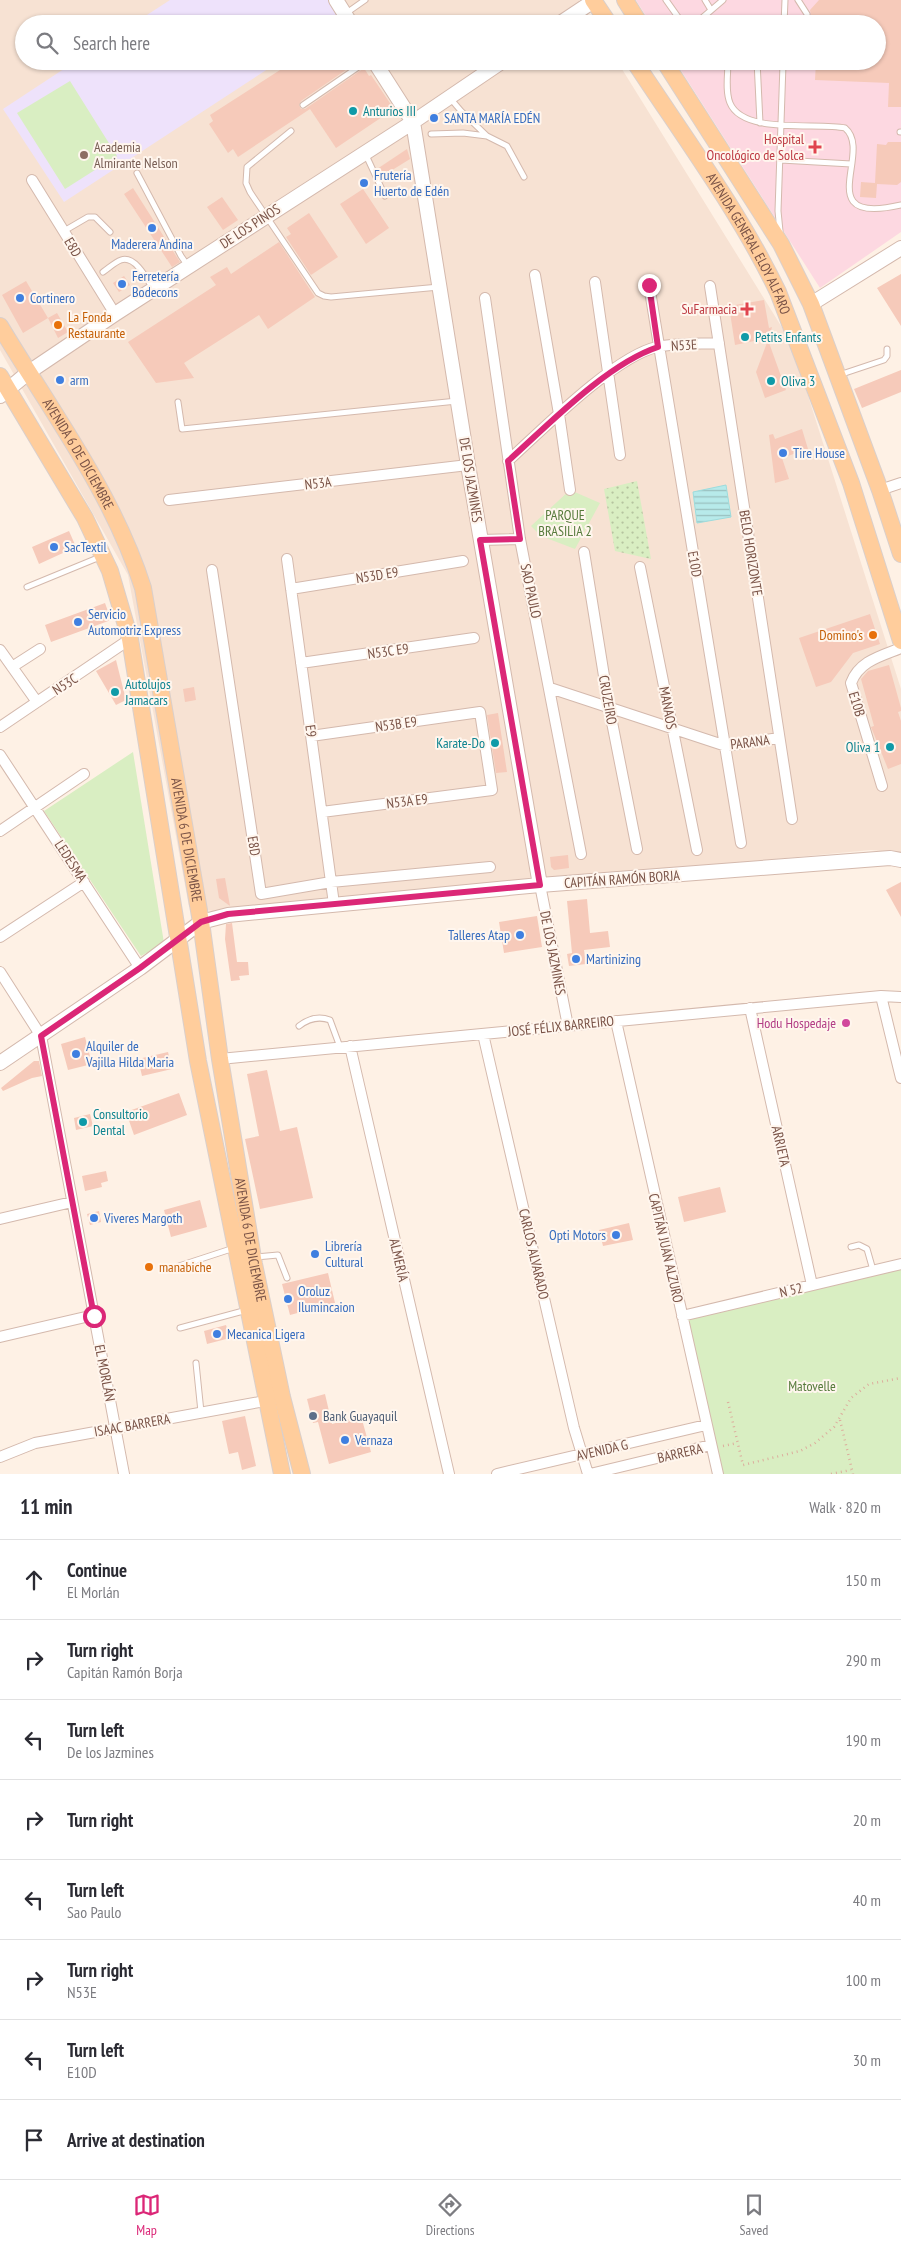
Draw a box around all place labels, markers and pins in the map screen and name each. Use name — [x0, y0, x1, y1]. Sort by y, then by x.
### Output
place label: Anturios III — [363, 102, 416, 120]
marker: Anturios III — [347, 105, 359, 117]
place label: SANTA MARÍA EDÉN — [444, 109, 540, 127]
marker: SANTA MARÍA EDÉN — [428, 112, 440, 124]
place label: Hospital Oncológico de Solca — [707, 130, 805, 164]
place label: Academia Almirante Nelson — [94, 138, 178, 172]
marker: Hospital Oncológico de Solca — [808, 140, 822, 154]
marker: Academia Almirante Nelson — [78, 149, 90, 161]
place label: Frutería Huerto de Edén — [374, 166, 449, 200]
marker: Frutería Huerto de Edén — [358, 177, 370, 189]
marker: Maderera Andina — [146, 222, 158, 234]
place label: Maderera Andina — [111, 235, 193, 253]
place label: Ferretería Bodecons — [132, 267, 179, 301]
marker: Ferretería Bodecons — [116, 278, 128, 290]
place label: Cortinero — [30, 289, 75, 307]
marker: Cortinero — [14, 292, 26, 304]
place label: SuFarmacia — [681, 300, 737, 318]
marker: SuFarmacia — [741, 303, 753, 315]
place label: La Fonda Restaurante — [68, 308, 126, 342]
marker: La Fonda Restaurante — [52, 319, 64, 331]
place label: Petits Enfants — [755, 328, 821, 346]
marker: Petits Enfants — [739, 331, 751, 343]
place label: arm — [70, 371, 89, 389]
place label: Oliva 3 — [781, 372, 815, 390]
marker: arm — [54, 374, 66, 386]
marker: Oliva 3 — [765, 375, 777, 387]
place label: Tire House — [793, 444, 845, 462]
marker: Tire House — [777, 447, 789, 459]
place label: SacTextil — [64, 538, 108, 556]
marker: SacTextil — [48, 541, 60, 553]
place label: Servicio Automotriz Express — [88, 605, 181, 639]
marker: Servicio Automotriz Express — [72, 616, 84, 628]
place label: Domino's — [819, 626, 863, 644]
marker: Domino's — [867, 629, 879, 641]
place label: Autolujos Jamacars — [124, 675, 171, 709]
marker: Autolujos Jamacars — [109, 686, 121, 698]
place label: Karate-Do — [436, 734, 485, 752]
marker: Karate-Do — [489, 737, 501, 749]
place label: Oliva 1 — [846, 738, 880, 756]
marker: Oliva 1 — [884, 741, 896, 753]
place label: Talleres Atap — [448, 926, 510, 944]
marker: Talleres Atap — [514, 929, 526, 941]
place label: Martinizing — [586, 950, 641, 968]
marker: Martinizing — [570, 953, 582, 965]
place label: Hodu Hospedaje — [757, 1014, 836, 1032]
marker: Hodu Hospedaje — [840, 1017, 852, 1029]
place label: Alquiler de Vajilla Hilda Maria — [85, 1037, 174, 1071]
marker: Alquiler de Vajilla Hilda Maria — [70, 1048, 82, 1060]
place label: Consultorio Dental — [93, 1105, 148, 1139]
marker: Consultorio Dental — [77, 1116, 89, 1128]
place label: Viveres Margoth — [103, 1209, 183, 1227]
marker: Viveres Margoth — [88, 1212, 100, 1224]
place label: Opti Motors — [549, 1226, 606, 1244]
marker: Opti Motors — [610, 1229, 622, 1241]
place label: Librería Cultural — [325, 1237, 364, 1271]
marker: Librería Cultural — [309, 1248, 321, 1260]
place label: manabiche — [159, 1258, 212, 1276]
marker: manabiche — [143, 1261, 155, 1273]
place label: Oroluz Ilumincaion — [298, 1282, 355, 1316]
marker: Oroluz Ilumincaion — [282, 1293, 294, 1305]
place label: Mecanica Ligera — [227, 1325, 305, 1343]
marker: Mecanica Ligera — [211, 1328, 223, 1340]
place label: Bank Guayaquil — [323, 1407, 398, 1425]
marker: Bank Guayaquil — [307, 1410, 319, 1422]
place label: Vernaza — [354, 1431, 393, 1449]
marker: Vernaza — [339, 1434, 351, 1446]

